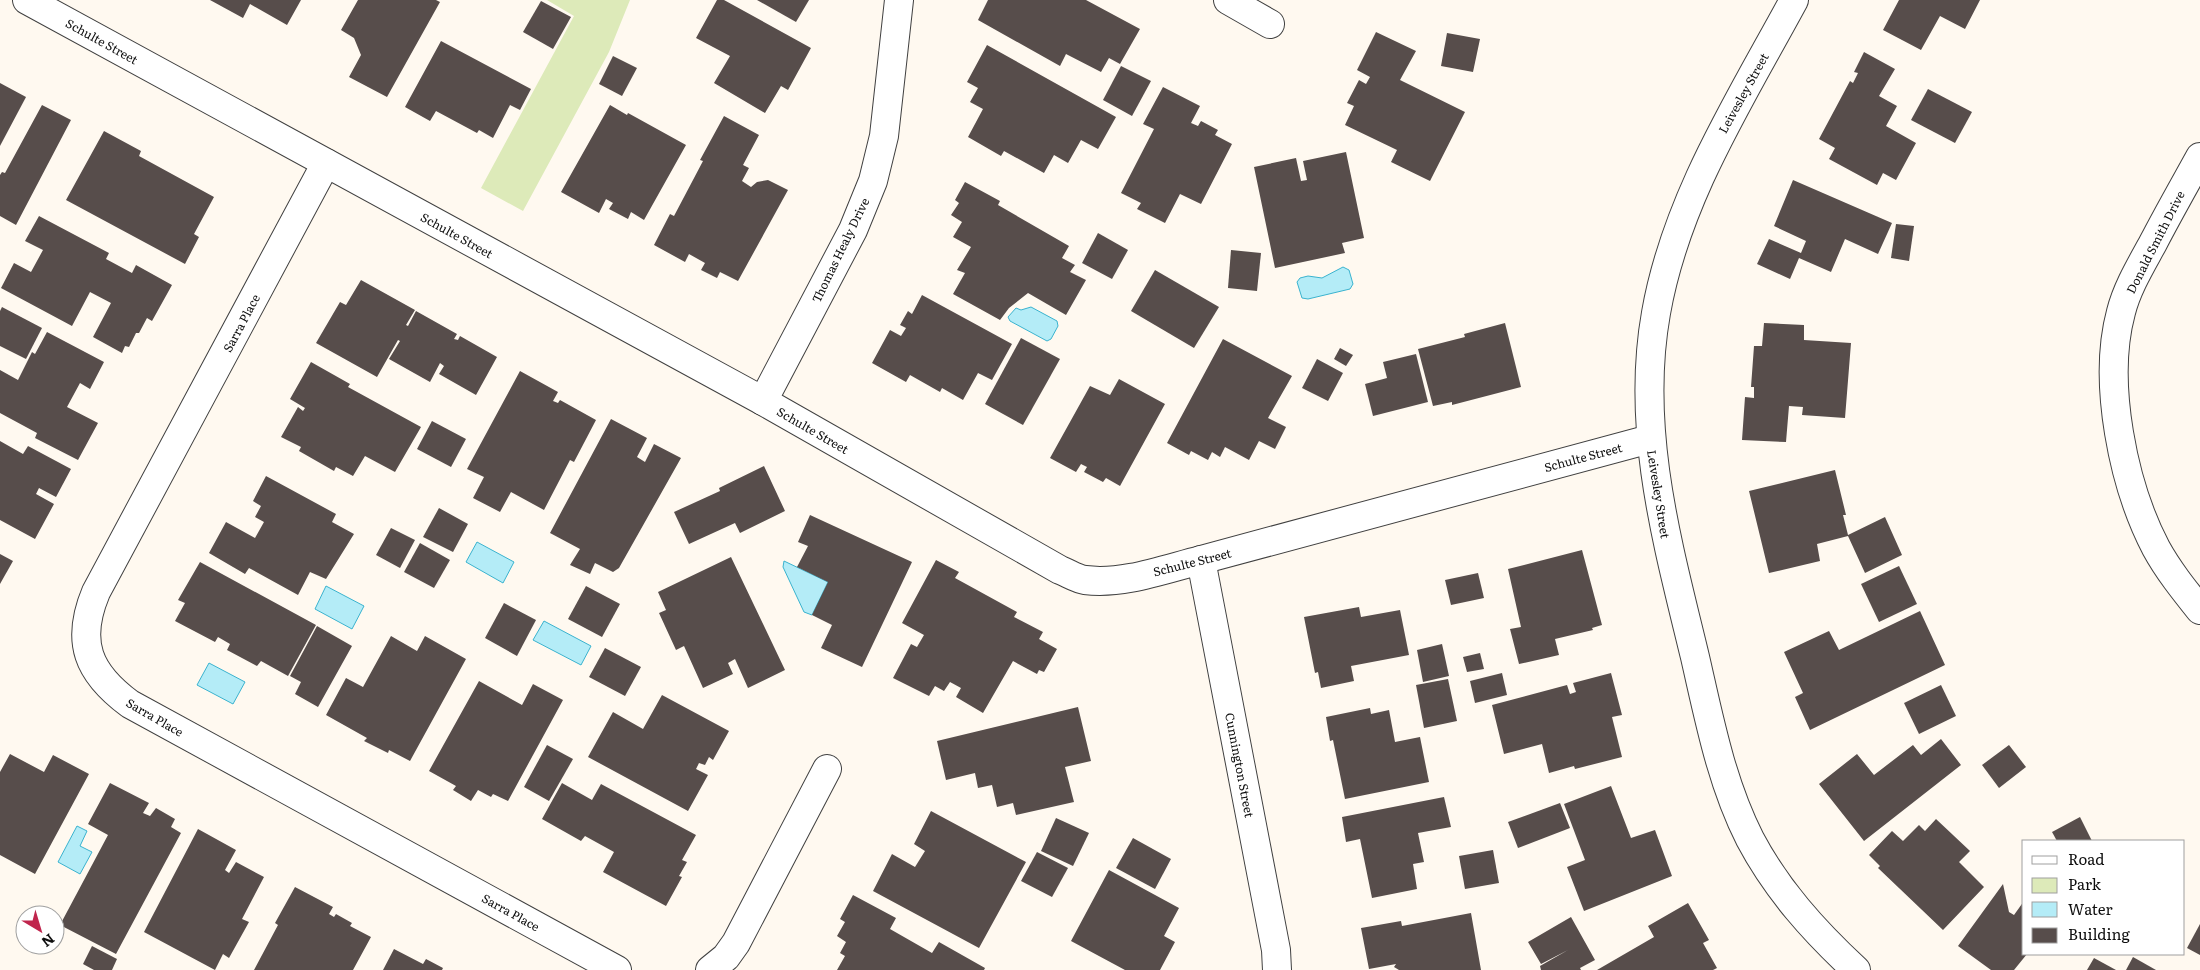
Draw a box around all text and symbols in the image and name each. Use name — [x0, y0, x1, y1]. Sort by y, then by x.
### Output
street label: Schulte Street — [63, 14, 141, 68]
street label: Leivesley Street — [1713, 49, 1773, 136]
street label: Donald Smith Drive — [2121, 187, 2189, 297]
street label: Thomas Healy Drive — [807, 195, 873, 305]
street label: Schulte Street — [418, 208, 496, 262]
street label: Sarra Place — [218, 291, 264, 355]
street label: Schulte Street — [774, 402, 852, 458]
street label: Schulte Street — [1542, 438, 1624, 476]
street label: Leivesley Street — [1643, 448, 1675, 540]
street label: Schulte Street — [1151, 544, 1233, 580]
street label: Sarra Place — [123, 693, 187, 741]
street label: Cunnington Street — [1221, 711, 1259, 819]
legend — [2022, 840, 2185, 955]
text: Road — [2068, 847, 2104, 870]
text: Park — [2068, 872, 2102, 895]
street label: Sarra Place — [479, 889, 543, 935]
text: Water — [2068, 897, 2113, 920]
north arrow — [15, 905, 65, 955]
text: Building — [2068, 922, 2130, 945]
text: N — [38, 930, 59, 953]

